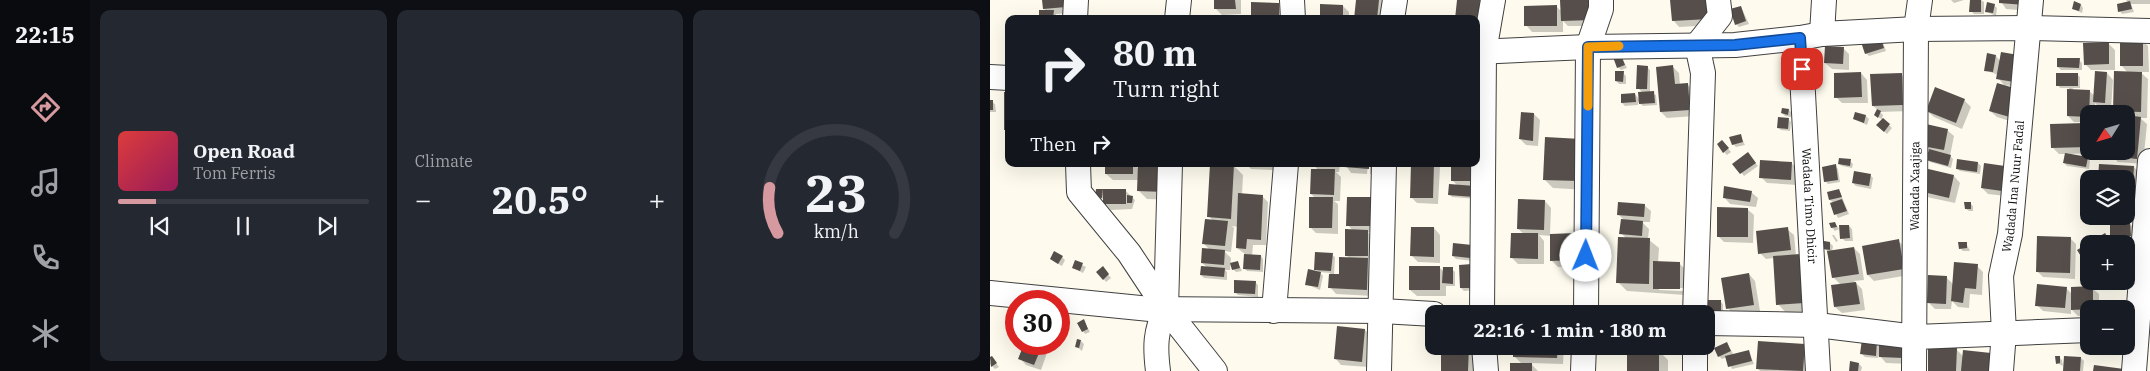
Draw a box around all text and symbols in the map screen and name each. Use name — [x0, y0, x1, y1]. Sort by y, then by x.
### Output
text: 22:15 — [15, 20, 75, 49]
text: 80 m — [1113, 30, 1197, 76]
icon: right — [1030, 35, 1095, 100]
pin — [1781, 48, 1823, 90]
icon: arrive — [1788, 55, 1816, 83]
text: Turn right — [1113, 74, 1220, 103]
icon: directions — [28, 90, 63, 125]
north arrow — [2080, 105, 2135, 160]
map controls — [2080, 105, 2135, 355]
street label: Wadada Ina Nuur Fadal — [1998, 119, 2027, 254]
icon: right — [1087, 130, 1115, 158]
text: Then — [1030, 132, 1077, 156]
text: Open Road — [193, 139, 295, 163]
street label: Wadada Xaajiga — [1907, 141, 1922, 231]
street label: Wadada Timo Dhicir — [1799, 148, 1820, 265]
text: Climate — [415, 151, 473, 171]
text: 23 — [805, 159, 868, 226]
text: Tom Ferris — [193, 163, 276, 183]
icon: music — [28, 165, 63, 200]
button: layers — [2080, 170, 2135, 225]
text: 20.5° — [492, 175, 588, 224]
text: − — [415, 181, 431, 218]
text: + — [649, 181, 665, 218]
icon: previous — [146, 212, 174, 240]
icon: pause — [229, 212, 257, 240]
icon: next — [313, 212, 341, 240]
text: km/h — [814, 220, 859, 243]
position arrow — [1559, 229, 1611, 281]
button: + — [2080, 235, 2135, 290]
icon: phone — [28, 240, 63, 275]
speed limit sign: 30 — [1005, 290, 1070, 355]
button: − — [2080, 300, 2135, 355]
icon: climate — [28, 316, 63, 351]
text: 22:16 · 1 min · 180 m — [1474, 318, 1666, 342]

